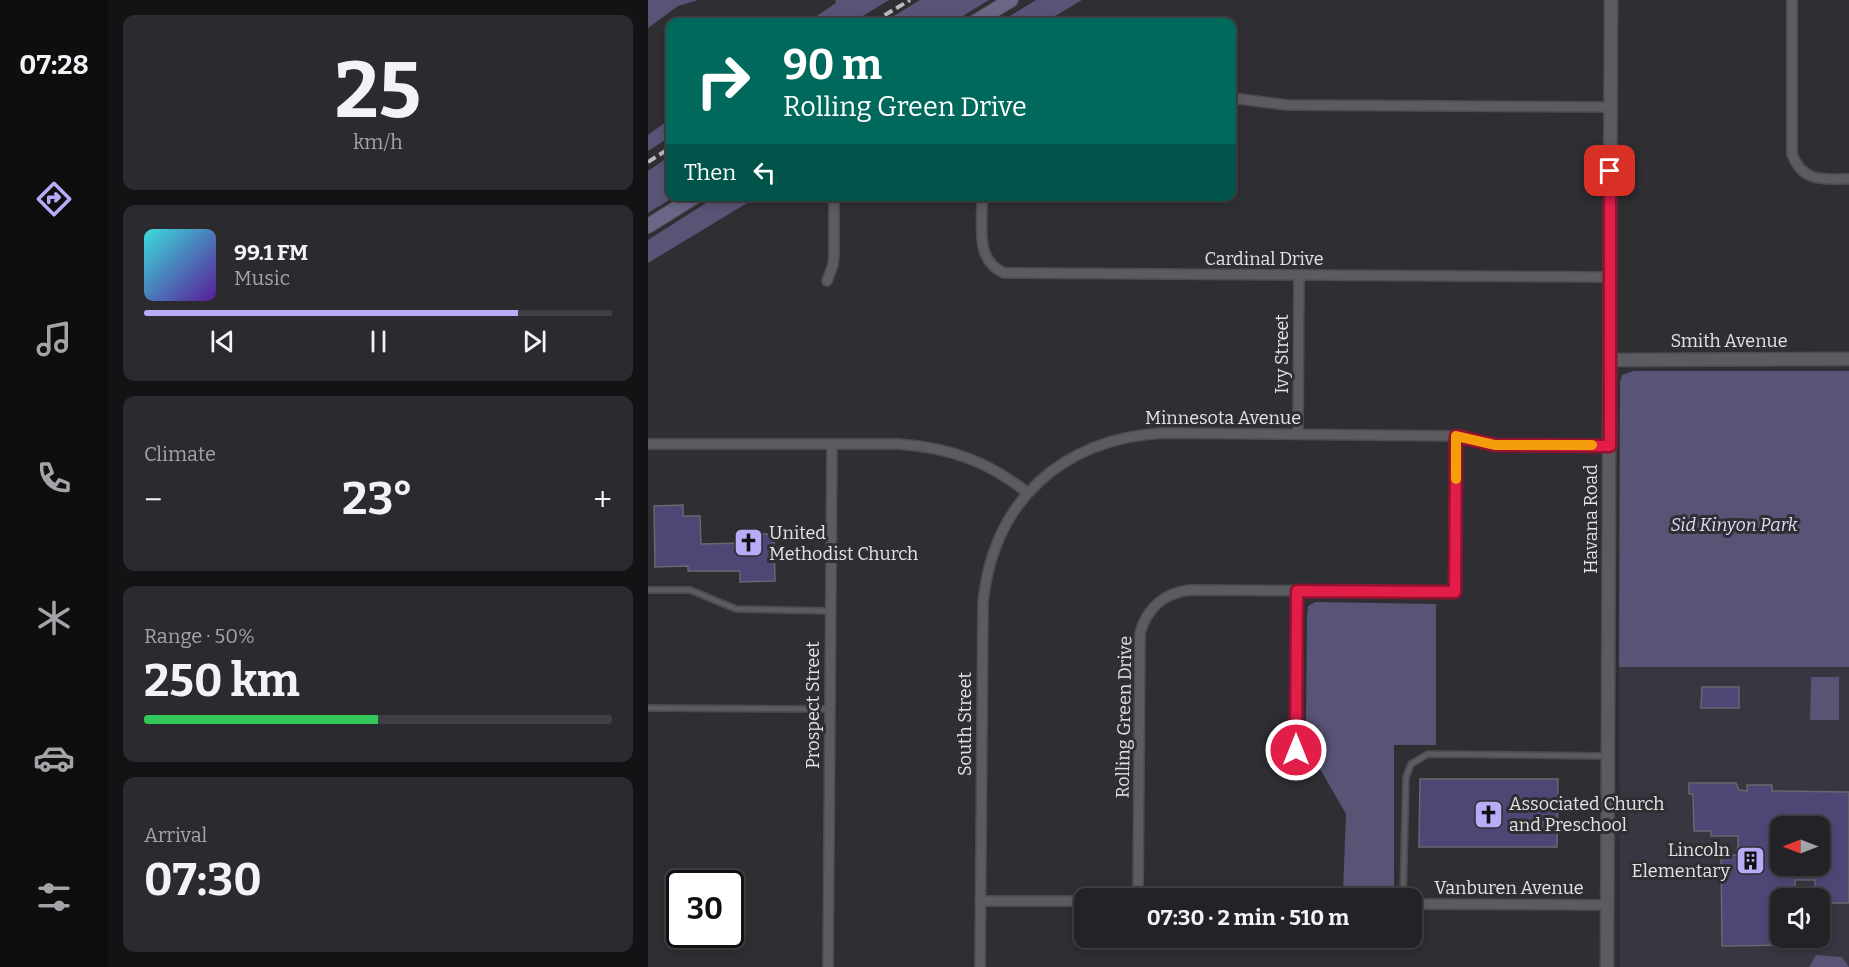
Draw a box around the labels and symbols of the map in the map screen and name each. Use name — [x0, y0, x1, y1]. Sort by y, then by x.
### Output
pin — [1584, 145, 1635, 196]
street label: Cardinal Drive — [1204, 248, 1324, 270]
street label: Ivy Street — [1271, 314, 1293, 394]
street label: Smith Avenue — [1670, 330, 1788, 352]
street label: Minnesota Avenue — [1145, 407, 1301, 429]
street label: Havana Road — [1580, 464, 1602, 574]
park label: Sid Kinyon Park — [1670, 514, 1798, 536]
place label: United Methodist Church — [769, 522, 918, 565]
church icon: United Methodist Church — [732, 527, 764, 559]
street label: Rolling Green Drive — [1112, 636, 1136, 798]
street label: Prospect Street — [802, 641, 824, 769]
street label: South Street — [954, 672, 976, 776]
position arrow — [1264, 718, 1328, 782]
place label: Associated Church and Preschool — [1509, 793, 1664, 836]
church icon: Associated Church and Preschool — [1472, 798, 1504, 830]
north arrow — [1770, 816, 1830, 876]
place label: Lincoln Elementary — [1631, 839, 1731, 882]
building icon: Lincoln Elementary — [1735, 844, 1767, 876]
speed limit sign: 30 — [666, 870, 744, 948]
street label: Vanburen Avenue — [1434, 877, 1584, 899]

